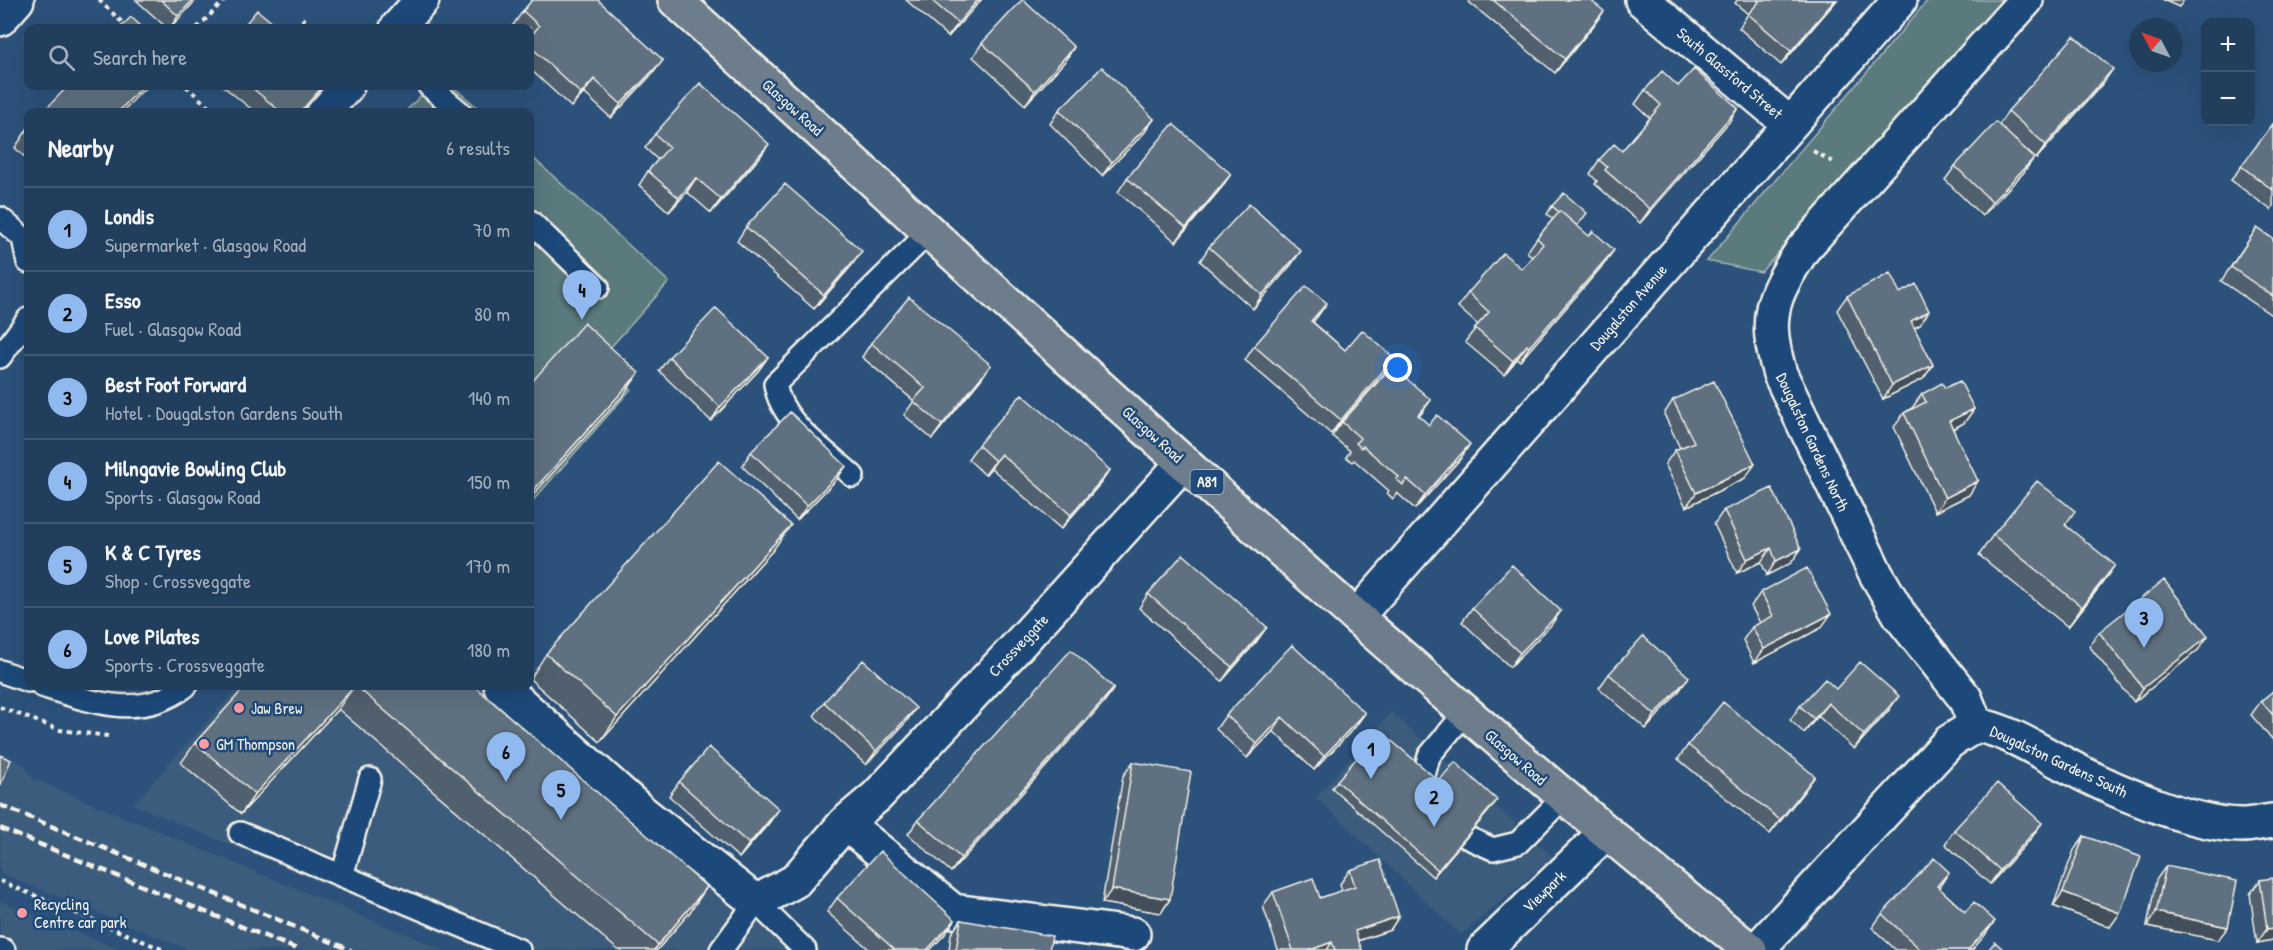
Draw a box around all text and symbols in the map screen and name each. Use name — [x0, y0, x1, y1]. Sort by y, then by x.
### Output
north arrow — [2129, 18, 2183, 72]
map controls — [2201, 18, 2255, 126]
button: + — [2201, 18, 2255, 72]
street label: South Glassford Street — [1672, 22, 1788, 124]
search box — [24, 24, 534, 90]
icon: search — [45, 41, 78, 74]
text: Search here — [93, 42, 187, 72]
button: − — [2201, 72, 2255, 126]
street label: Glasgow Road — [758, 74, 828, 140]
text: Nearby — [48, 130, 114, 165]
text: 6 results — [446, 134, 510, 161]
text: Londis — [105, 201, 154, 231]
text: 1 — [64, 216, 71, 243]
text: 70 m — [473, 216, 510, 243]
text: Supermarket · Glasgow Road — [105, 231, 306, 258]
street label: Dougalston Avenue — [1584, 259, 1672, 355]
pin: 4 — [562, 270, 602, 320]
text: Esso — [105, 285, 141, 315]
text: 2 — [63, 300, 72, 327]
text: 80 m — [474, 300, 510, 327]
text: Fuel · Glasgow Road — [105, 315, 241, 342]
your location — [1383, 353, 1412, 382]
text: Best Foot Forward — [105, 369, 246, 399]
street label: Dougalston Gardens North — [1771, 369, 1855, 515]
text: 3 — [63, 384, 72, 411]
text: 140 m — [468, 384, 510, 411]
text: Hotel · Dougalston Gardens South — [105, 399, 342, 426]
street label: Glasgow Road — [1118, 401, 1188, 467]
text: Milngavie Bowling Club — [105, 453, 286, 483]
text: 4 — [64, 468, 71, 495]
text: 150 m — [467, 468, 510, 495]
road number: A81 — [1190, 470, 1224, 494]
text: Sports · Glasgow Road — [105, 483, 260, 510]
text: K & C Tyres — [105, 537, 201, 567]
text: 5 — [63, 552, 72, 579]
text: 170 m — [466, 552, 510, 579]
text: Shop · Crossveggate — [105, 567, 251, 594]
pin: 3 — [2124, 598, 2164, 648]
street label: Crossveggate — [983, 608, 1053, 681]
text: Love Pilates — [105, 621, 199, 651]
text: 6 — [64, 636, 71, 663]
text: 180 m — [467, 636, 510, 663]
text: Sports · Crossveggate — [105, 651, 265, 678]
place label: Jaw Brew — [251, 697, 302, 719]
marker: Jaw Brew — [232, 701, 246, 715]
street label: Dougalston Gardens South — [1987, 719, 2132, 803]
street label: Glasgow Road — [1480, 724, 1552, 790]
pin: 1 — [1352, 730, 1390, 779]
pin: 6 — [486, 732, 526, 782]
place label: GM Thompson — [216, 733, 295, 755]
marker: GM Thompson — [197, 737, 211, 751]
pin: 5 — [542, 770, 580, 820]
pin: 2 — [1414, 778, 1454, 827]
street label: Viewpark — [1518, 865, 1571, 917]
place label: Recycling Centre car park — [34, 893, 127, 933]
marker: Recycling Centre car park — [15, 906, 29, 920]

